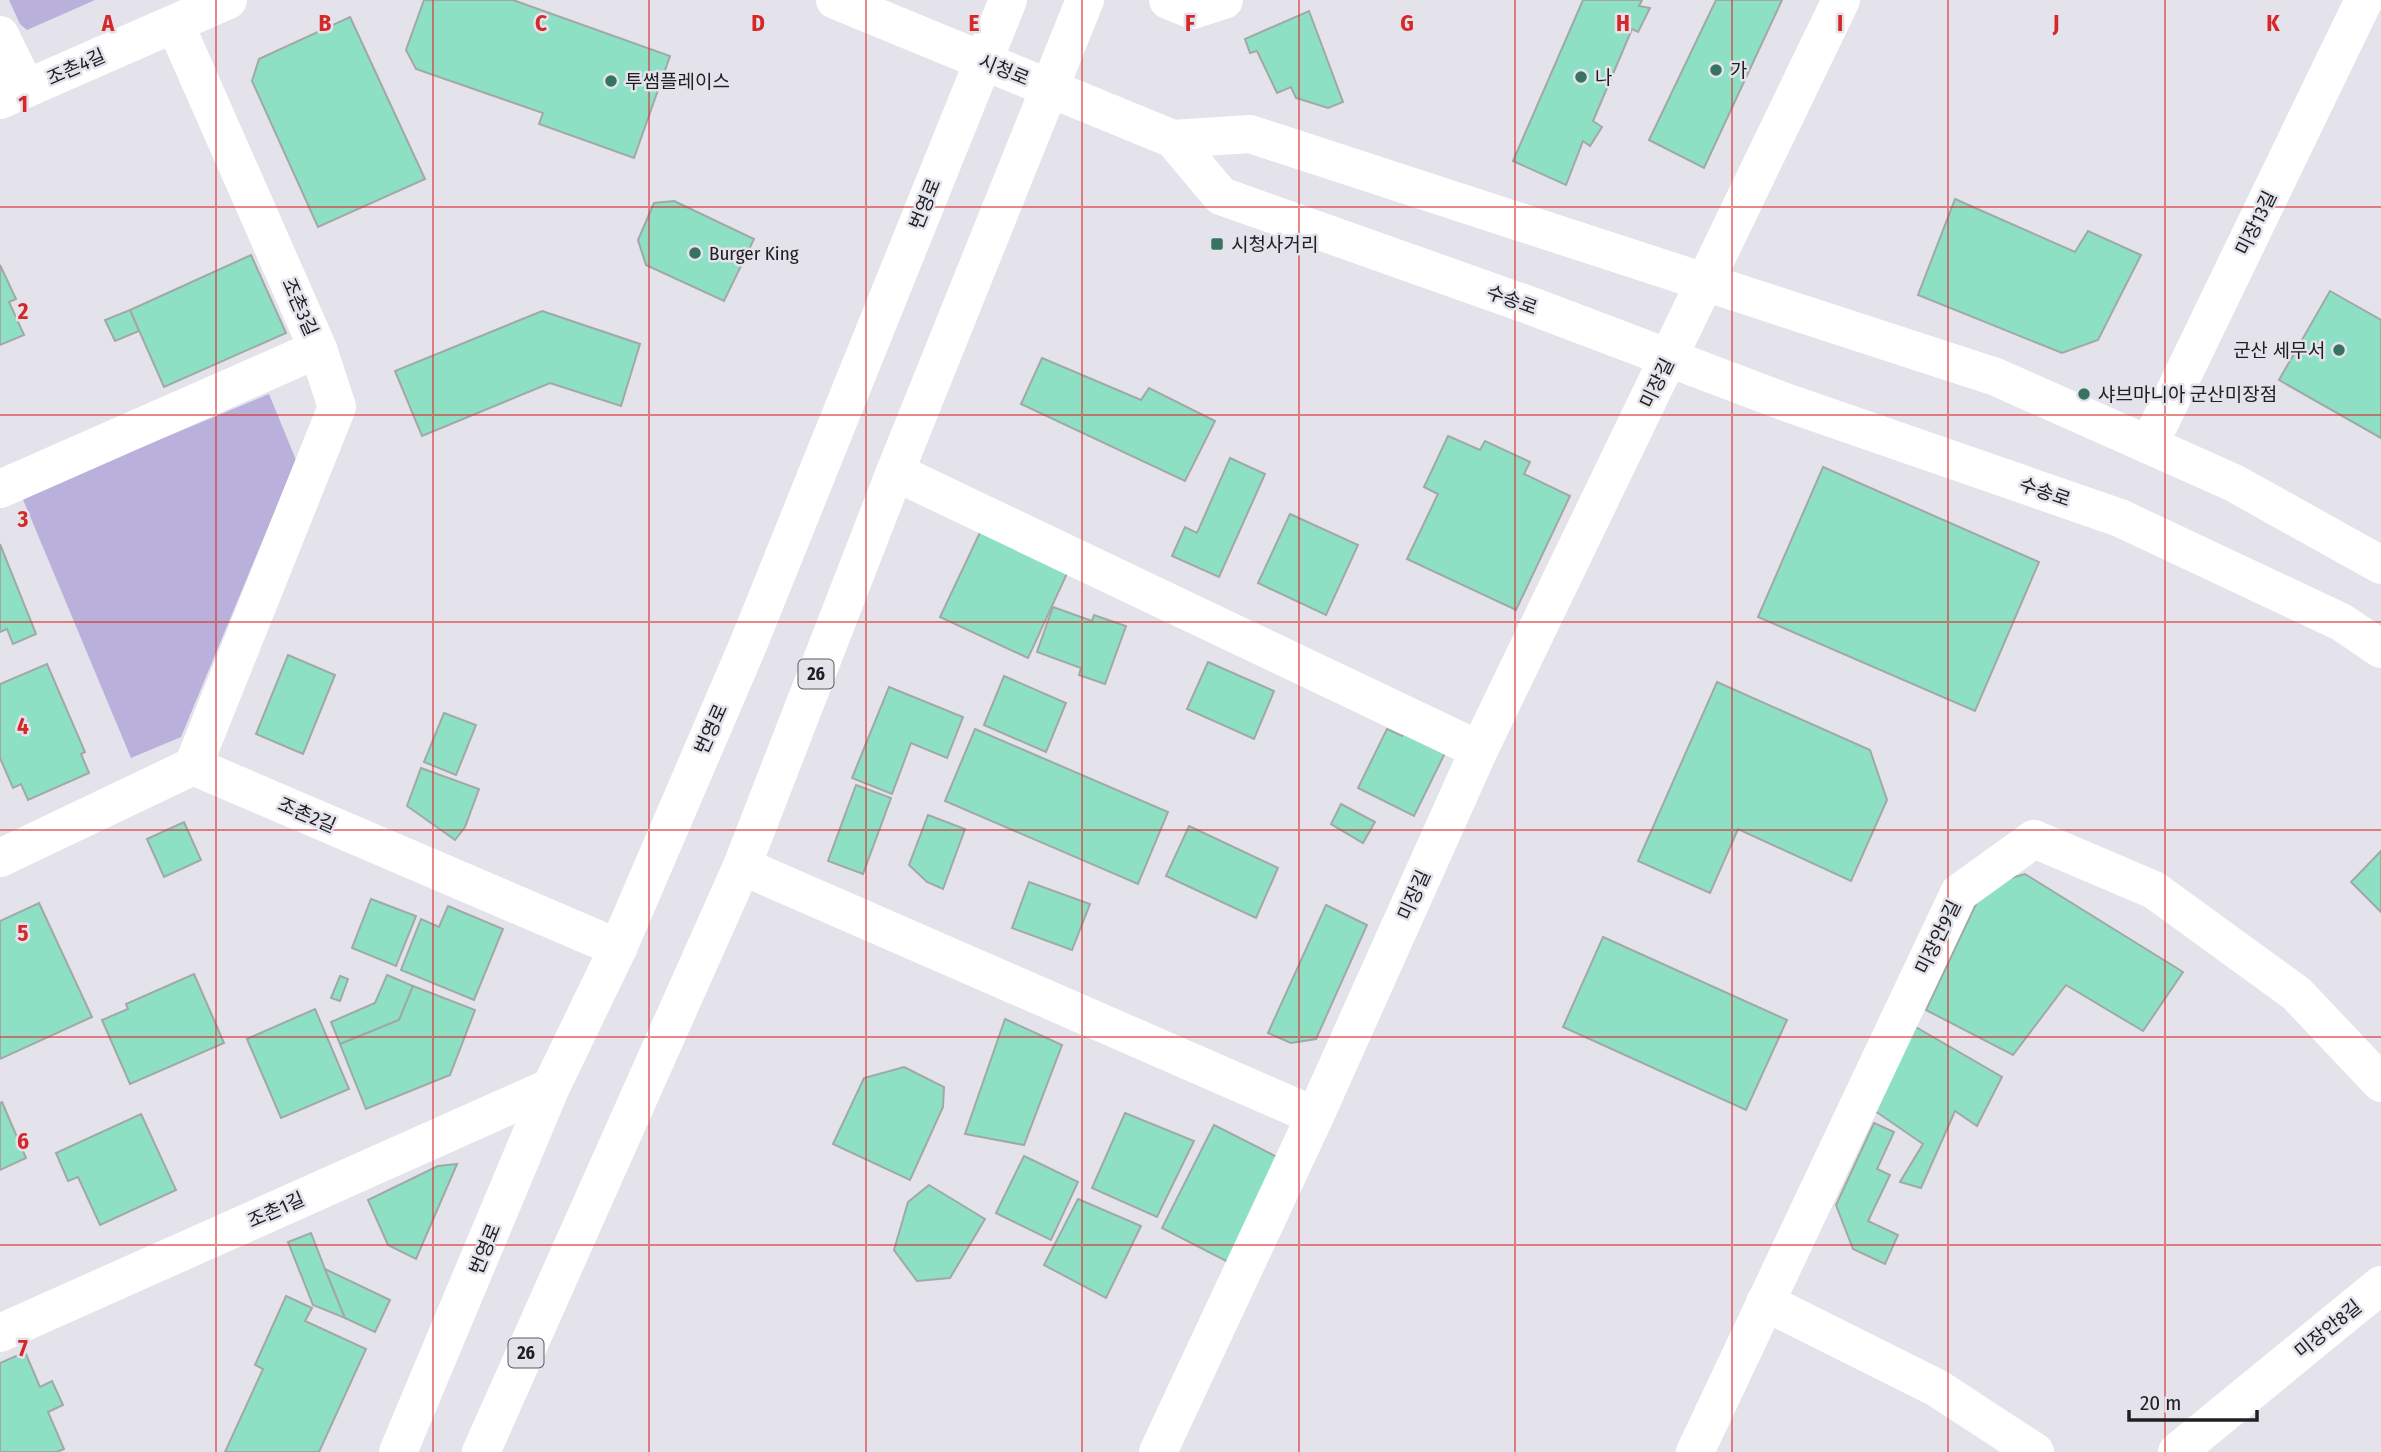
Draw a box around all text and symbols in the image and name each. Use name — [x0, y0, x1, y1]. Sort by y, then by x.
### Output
text: A — [101, 9, 115, 37]
text: B — [319, 9, 332, 37]
text: C — [535, 9, 547, 37]
text: D — [751, 9, 765, 37]
text: E — [969, 9, 980, 37]
text: F — [1185, 9, 1195, 37]
text: G — [1400, 9, 1414, 37]
text: H — [1616, 9, 1630, 37]
text: I — [1837, 9, 1843, 37]
text: J — [2052, 9, 2059, 37]
text: K — [2266, 9, 2280, 37]
street label: 조촌4길 — [43, 44, 109, 90]
street label: 시청로 — [975, 50, 1033, 90]
place label: 가 — [1730, 59, 1747, 82]
marker: 가 — [1708, 62, 1724, 78]
place label: 나 — [1595, 66, 1612, 89]
marker: 나 — [1573, 69, 1589, 85]
place label: 투썸플레이스 — [625, 70, 730, 93]
marker: 투썸플레이스 — [603, 73, 619, 89]
text: 1 — [18, 90, 28, 118]
street label: 번영로 — [905, 175, 945, 233]
street label: 미장13길 — [2231, 187, 2281, 259]
place label: 시청사거리 — [1231, 233, 1318, 256]
marker: 시청사거리 — [1209, 236, 1225, 252]
place label: Burger King — [709, 242, 799, 265]
marker: Burger King — [687, 245, 703, 261]
street label: 조촌3길 — [277, 274, 323, 340]
street label: 수송로 — [1483, 280, 1541, 320]
text: 2 — [17, 297, 29, 325]
place label: 군산 세무서 — [2233, 339, 2325, 362]
marker: 군산 세무서 — [2331, 342, 2347, 358]
street label: 미장길 — [1635, 354, 1679, 412]
place label: 샤브마니아 군산미장점 — [2098, 383, 2277, 406]
marker: 샤브마니아 군산미장점 — [2076, 386, 2092, 402]
street label: 수송로 — [2016, 473, 2074, 511]
text: 3 — [17, 505, 29, 533]
road number: 26 — [798, 660, 834, 688]
street label: 번영로 — [690, 700, 732, 758]
text: 4 — [17, 712, 29, 740]
street label: 조촌2길 — [275, 793, 339, 837]
street label: 미장길 — [1393, 866, 1435, 924]
street label: 미장안9길 — [1910, 896, 1966, 978]
text: 5 — [17, 919, 29, 947]
text: 6 — [17, 1127, 29, 1155]
street label: 조촌1길 — [244, 1187, 308, 1233]
street label: 번영로 — [465, 1220, 505, 1278]
street label: 미장안8길 — [2290, 1295, 2366, 1363]
text: 7 — [18, 1334, 28, 1362]
road number: 26 — [508, 1338, 544, 1368]
scale bar — [2129, 1378, 2257, 1422]
text: 20 m — [2140, 1390, 2181, 1416]

